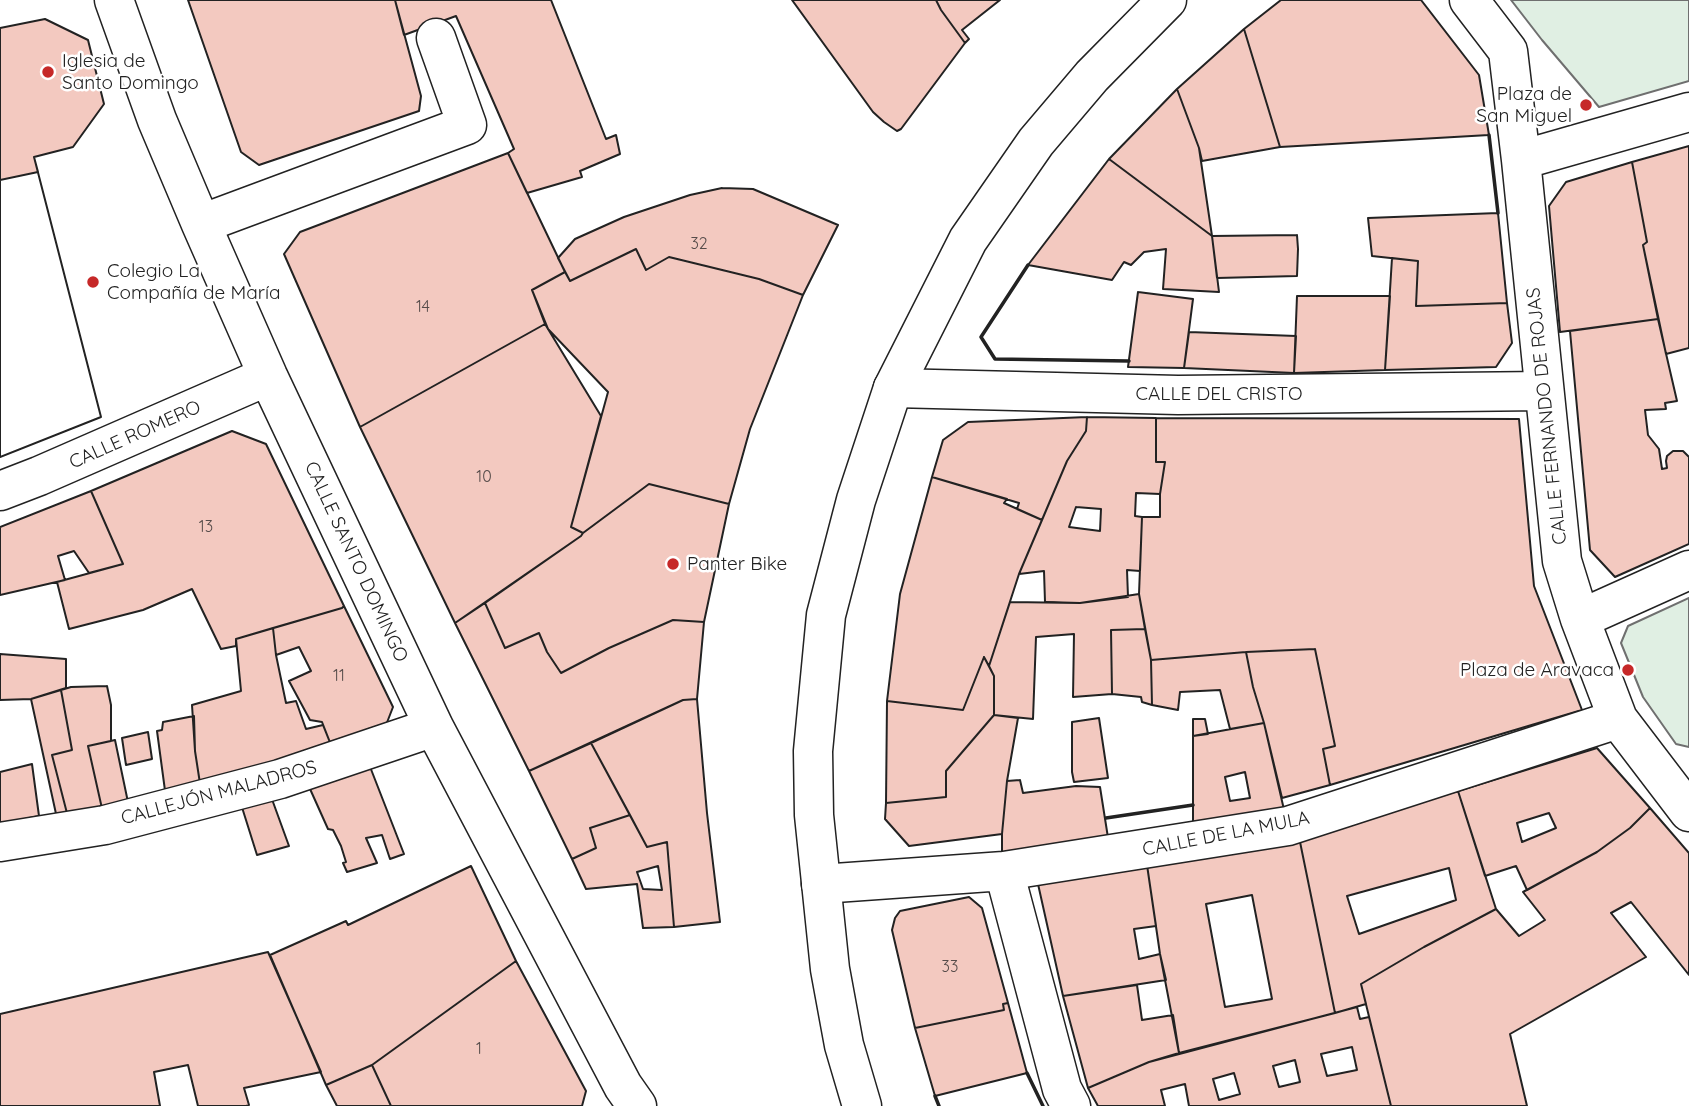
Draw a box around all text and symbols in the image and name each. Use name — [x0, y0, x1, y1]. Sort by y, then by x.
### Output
place label: Iglesia de Santo Domingo — [62, 50, 199, 94]
marker: Iglesia de Santo Domingo — [40, 64, 56, 80]
place label: Plaza de San Miguel — [1476, 83, 1572, 127]
marker: Plaza de San Miguel — [1578, 97, 1594, 113]
house number: 32 — [690, 234, 708, 254]
place label: Colegio La Compañía de María — [107, 260, 281, 304]
marker: Colegio La Compañía de María — [85, 274, 101, 290]
street label: CALLE FERNANDO DE ROJAS — [1522, 286, 1572, 546]
house number: 14 — [416, 297, 430, 317]
street label: CALLE DEL CRISTO — [1136, 383, 1302, 405]
street label: CALLE ROMERO — [66, 396, 204, 474]
street label: CALLE SANTO DOMINGO — [299, 458, 413, 666]
house number: 10 — [476, 467, 492, 487]
house number: 13 — [199, 517, 213, 537]
place label: Panter Bike — [687, 553, 787, 575]
marker: Panter Bike — [665, 556, 681, 572]
place label: Plaza de Aravaca — [1460, 659, 1614, 681]
marker: Plaza de Aravaca — [1620, 662, 1636, 678]
house number: 11 — [333, 666, 345, 686]
street label: CALLEJÓN MALADROS — [119, 756, 319, 830]
street label: CALLE DE LA MULA — [1140, 807, 1312, 861]
house number: 33 — [942, 957, 958, 977]
house number: 1 — [476, 1039, 482, 1059]

